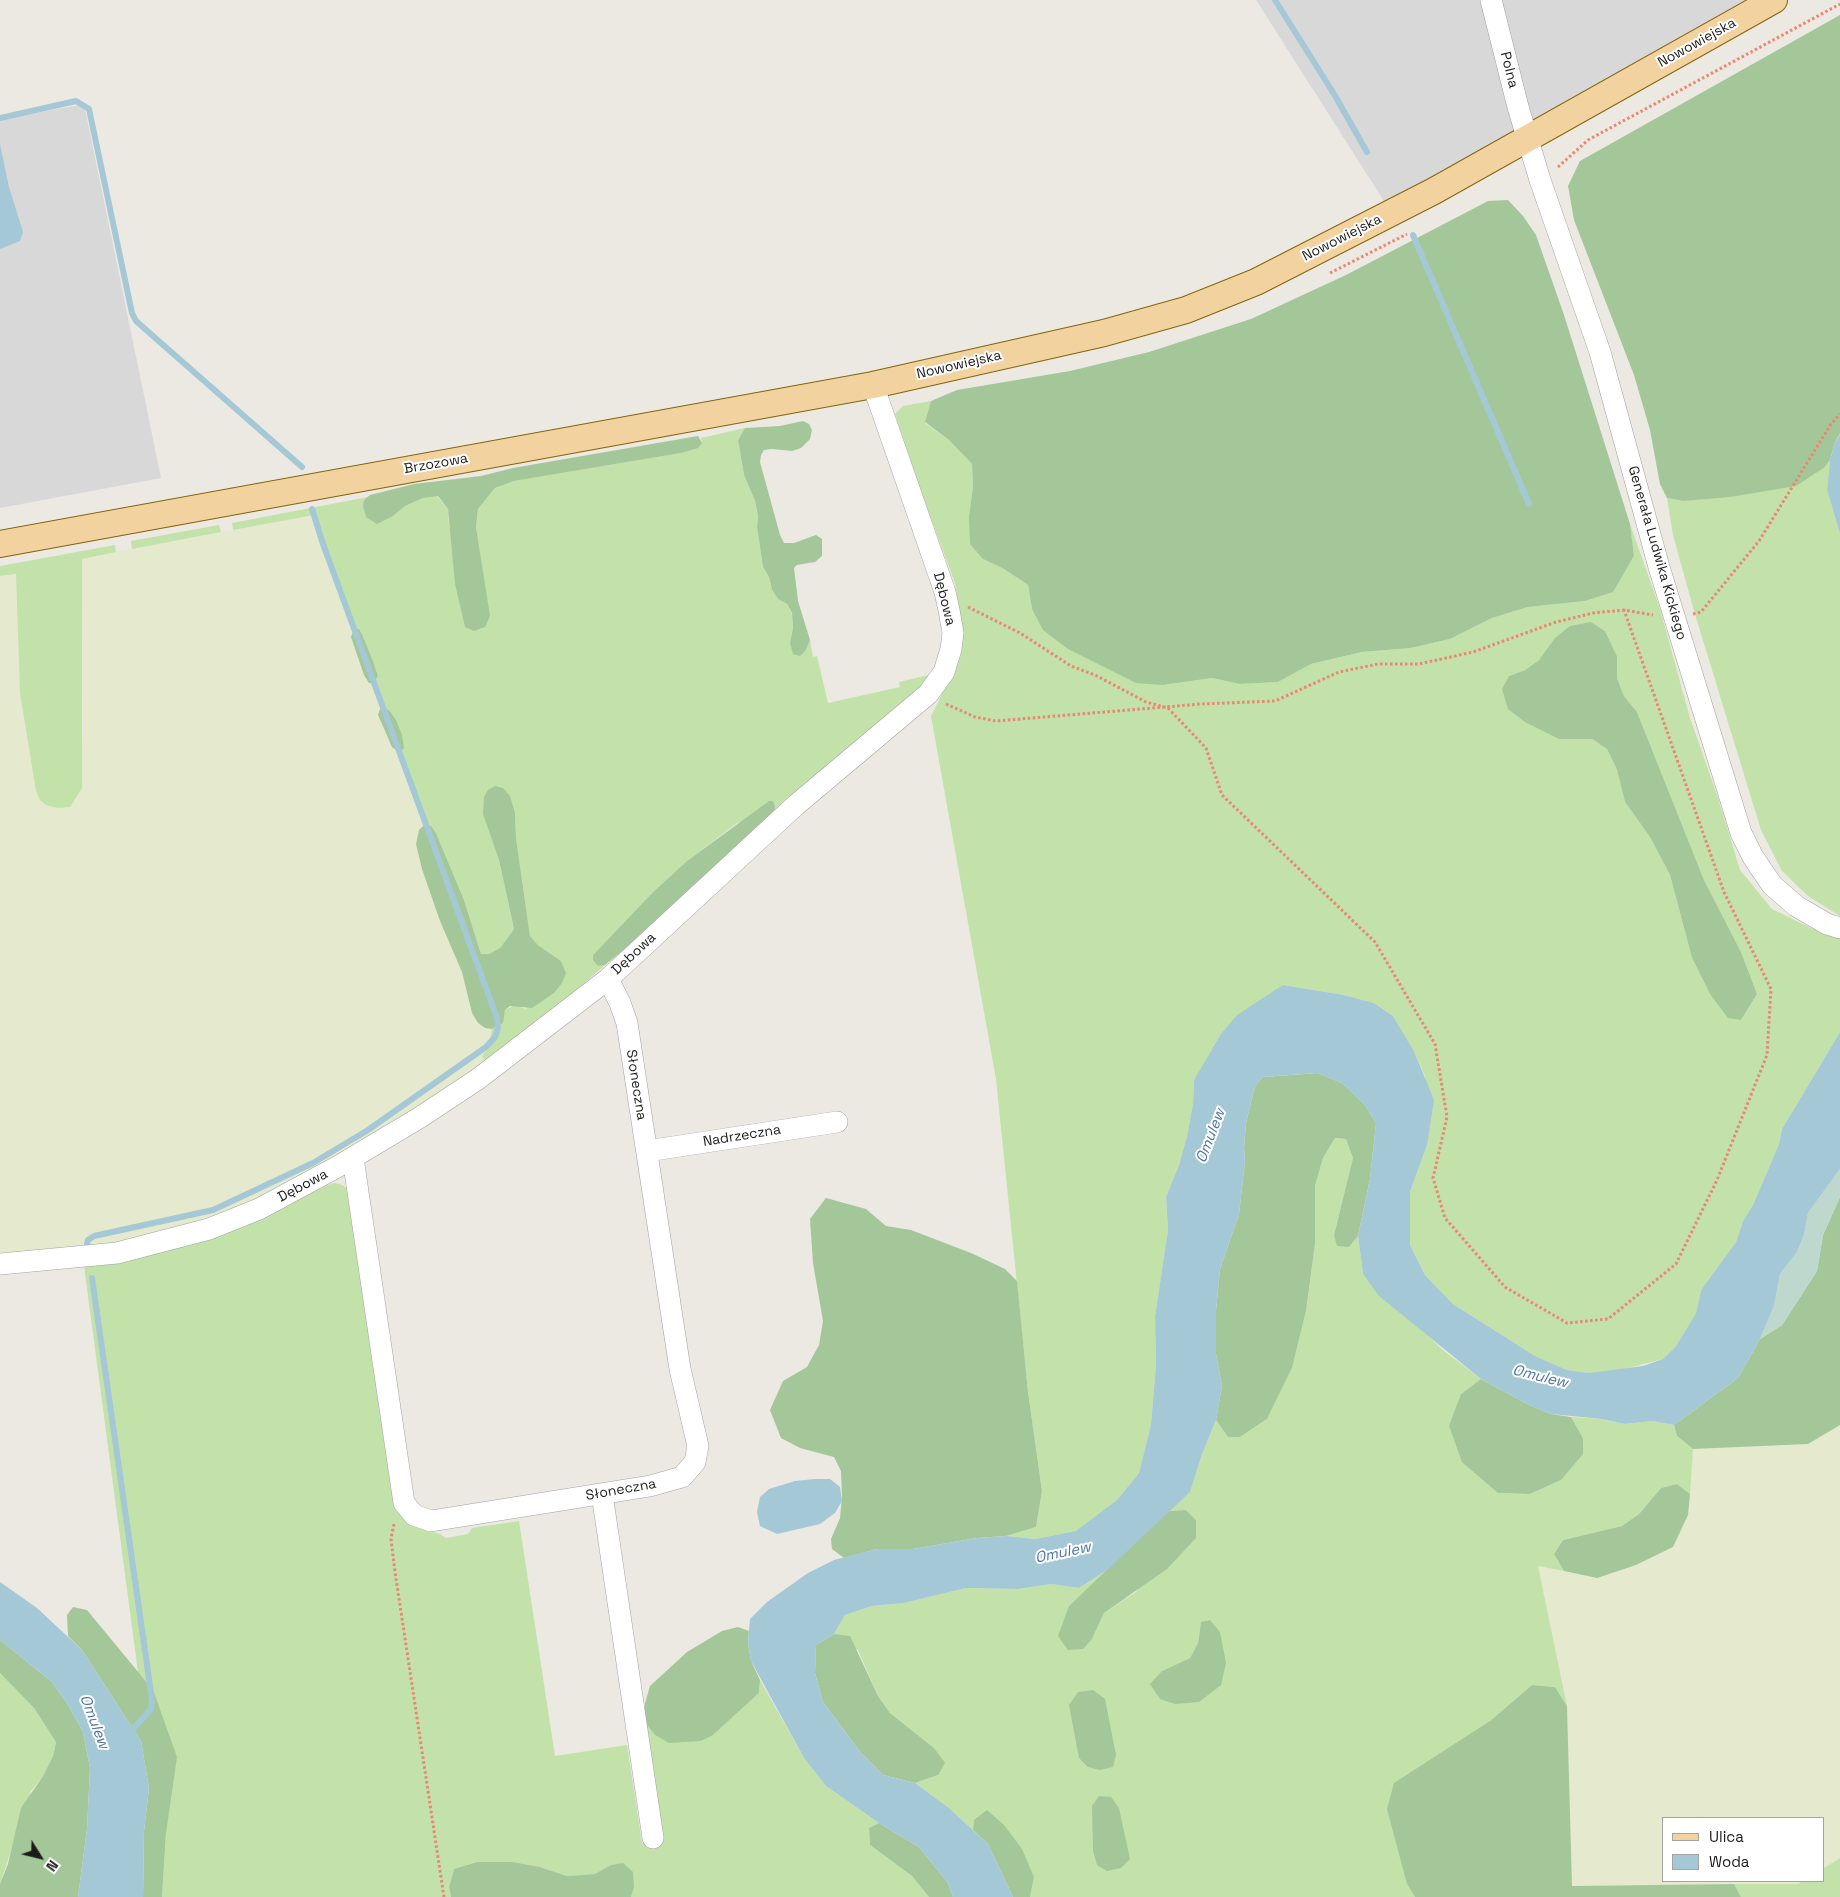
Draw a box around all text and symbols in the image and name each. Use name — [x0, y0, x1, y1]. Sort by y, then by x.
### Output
street label: Nowowiejska — [1655, 15, 1739, 71]
street label: Polna — [1496, 50, 1522, 90]
street label: Nowowiejska — [1300, 211, 1384, 265]
street label: Nowowiejska — [915, 347, 1003, 383]
street label: Brzozowa — [403, 450, 469, 478]
street label: Generała Ludwika Kickiego — [1624, 464, 1690, 642]
street label: Dębowa — [929, 571, 959, 627]
street label: Dębowa — [608, 929, 660, 979]
street label: Słoneczna — [622, 1048, 650, 1122]
water label: Omulew — [1192, 1106, 1230, 1166]
street label: Nadrzeczna — [702, 1122, 782, 1150]
street label: Dębowa — [275, 1166, 331, 1206]
water label: Omulew — [1510, 1361, 1570, 1393]
street label: Słoneczna — [584, 1476, 658, 1504]
water label: Omulew — [1034, 1538, 1092, 1568]
water label: Omulew — [75, 1692, 113, 1752]
legend — [1662, 1817, 1825, 1882]
text: Ulica — [1709, 1827, 1744, 1846]
north arrow — [15, 1832, 65, 1882]
text: Woda — [1709, 1852, 1749, 1871]
text: N — [42, 1857, 62, 1875]

